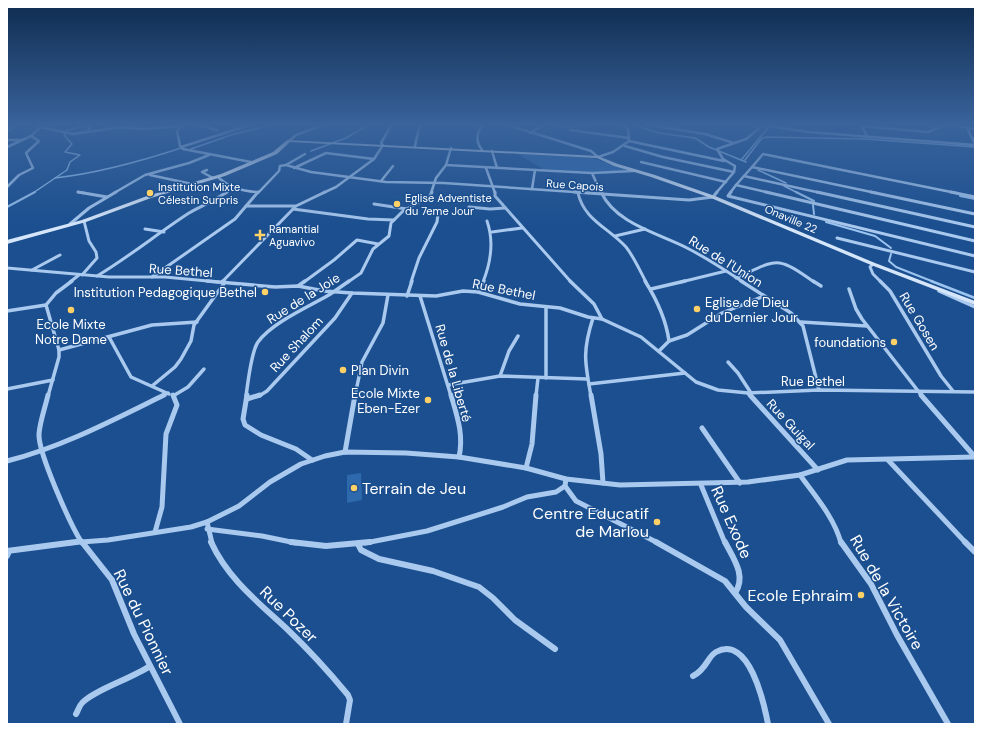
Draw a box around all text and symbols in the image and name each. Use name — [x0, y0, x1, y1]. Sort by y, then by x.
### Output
street label: Rue Capois — [546, 176, 604, 194]
place label: Institution Mixte Célestin Surpris — [158, 180, 240, 207]
marker: Institution Mixte Célestin Surpris — [145, 188, 155, 198]
place label: Eglise Adventiste du 7eme Jour — [405, 191, 492, 218]
marker: Eglise Adventiste du 7eme Jour — [392, 199, 402, 209]
street label: Onaville 22 — [763, 202, 819, 236]
place label: Ramantial Aguavivo — [269, 222, 319, 249]
marker: Ramantial Aguavivo — [254, 229, 266, 241]
street label: Rue de l'Union — [686, 232, 766, 291]
street label: Rue Bethel — [149, 260, 213, 281]
street label: Rue de la Joie — [263, 269, 343, 328]
street label: Rue Bethel — [471, 275, 537, 304]
place label: Institution Pedagogique Bethel — [74, 284, 257, 301]
marker: Institution Pedagogique Bethel — [260, 287, 270, 297]
street label: Rue Gosen — [896, 289, 944, 353]
place label: Eglise de Dieu du Dernier Jour — [705, 294, 798, 326]
marker: Eglise de Dieu du Dernier Jour — [692, 304, 702, 314]
marker: Ecole Mixte Notre Dame — [66, 305, 76, 315]
street label: Rue Shalom — [266, 313, 327, 376]
place label: Ecole Mixte Notre Dame — [35, 316, 107, 348]
street label: Rue de la Liberté — [431, 322, 476, 424]
place label: foundations — [814, 334, 886, 351]
marker: foundations — [889, 337, 899, 347]
place label: Plan Divin — [351, 362, 409, 379]
marker: Plan Divin — [338, 365, 348, 375]
street label: Rue Bethel — [781, 373, 845, 390]
place label: Ecole Mixte Eben-Ezer — [351, 385, 420, 417]
marker: Ecole Mixte Eben-Ezer — [423, 395, 433, 405]
street label: Rue Guigal — [763, 395, 819, 453]
place label: Terrain de Jeu — [362, 478, 466, 499]
marker: Terrain de Jeu — [349, 483, 359, 493]
street label: Rue Exode — [706, 483, 757, 562]
place label: Centre Educatif de Marlou — [533, 503, 649, 542]
marker: Centre Educatif de Marlou — [652, 517, 662, 527]
street label: Rue de la Victoire — [845, 531, 928, 654]
street label: Rue du Pionnier — [109, 566, 178, 679]
street label: Rue Pozer — [255, 582, 322, 647]
place label: Ecole Ephraim — [747, 585, 853, 606]
marker: Ecole Ephraim — [856, 590, 866, 600]

